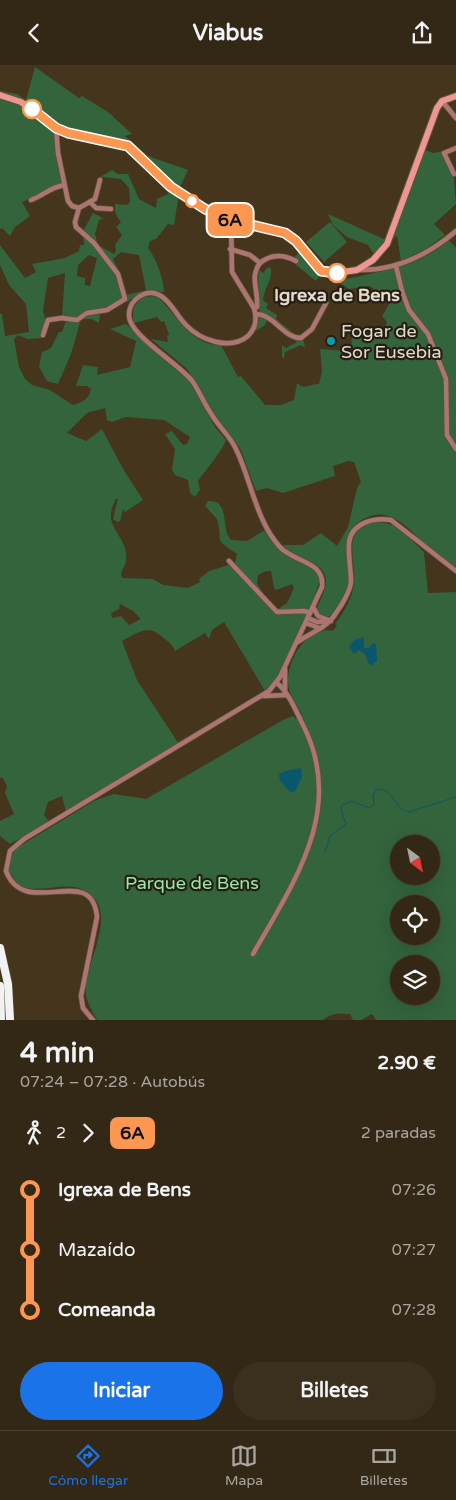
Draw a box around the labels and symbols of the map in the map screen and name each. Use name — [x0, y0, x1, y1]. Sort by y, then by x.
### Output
unlabelled marker — [22, 99, 42, 119]
unlabelled marker — [185, 194, 199, 208]
line badge: 6A — [208, 204, 252, 236]
marker: Igrexa de Bens — [327, 263, 347, 283]
place label: Igrexa de Bens — [274, 284, 400, 306]
place label: Fogar de Sor Eusebia — [341, 320, 442, 363]
marker: Fogar de Sor Eusebia — [325, 335, 337, 347]
north arrow — [390, 835, 440, 885]
park label: Parque de Bens — [125, 872, 259, 894]

